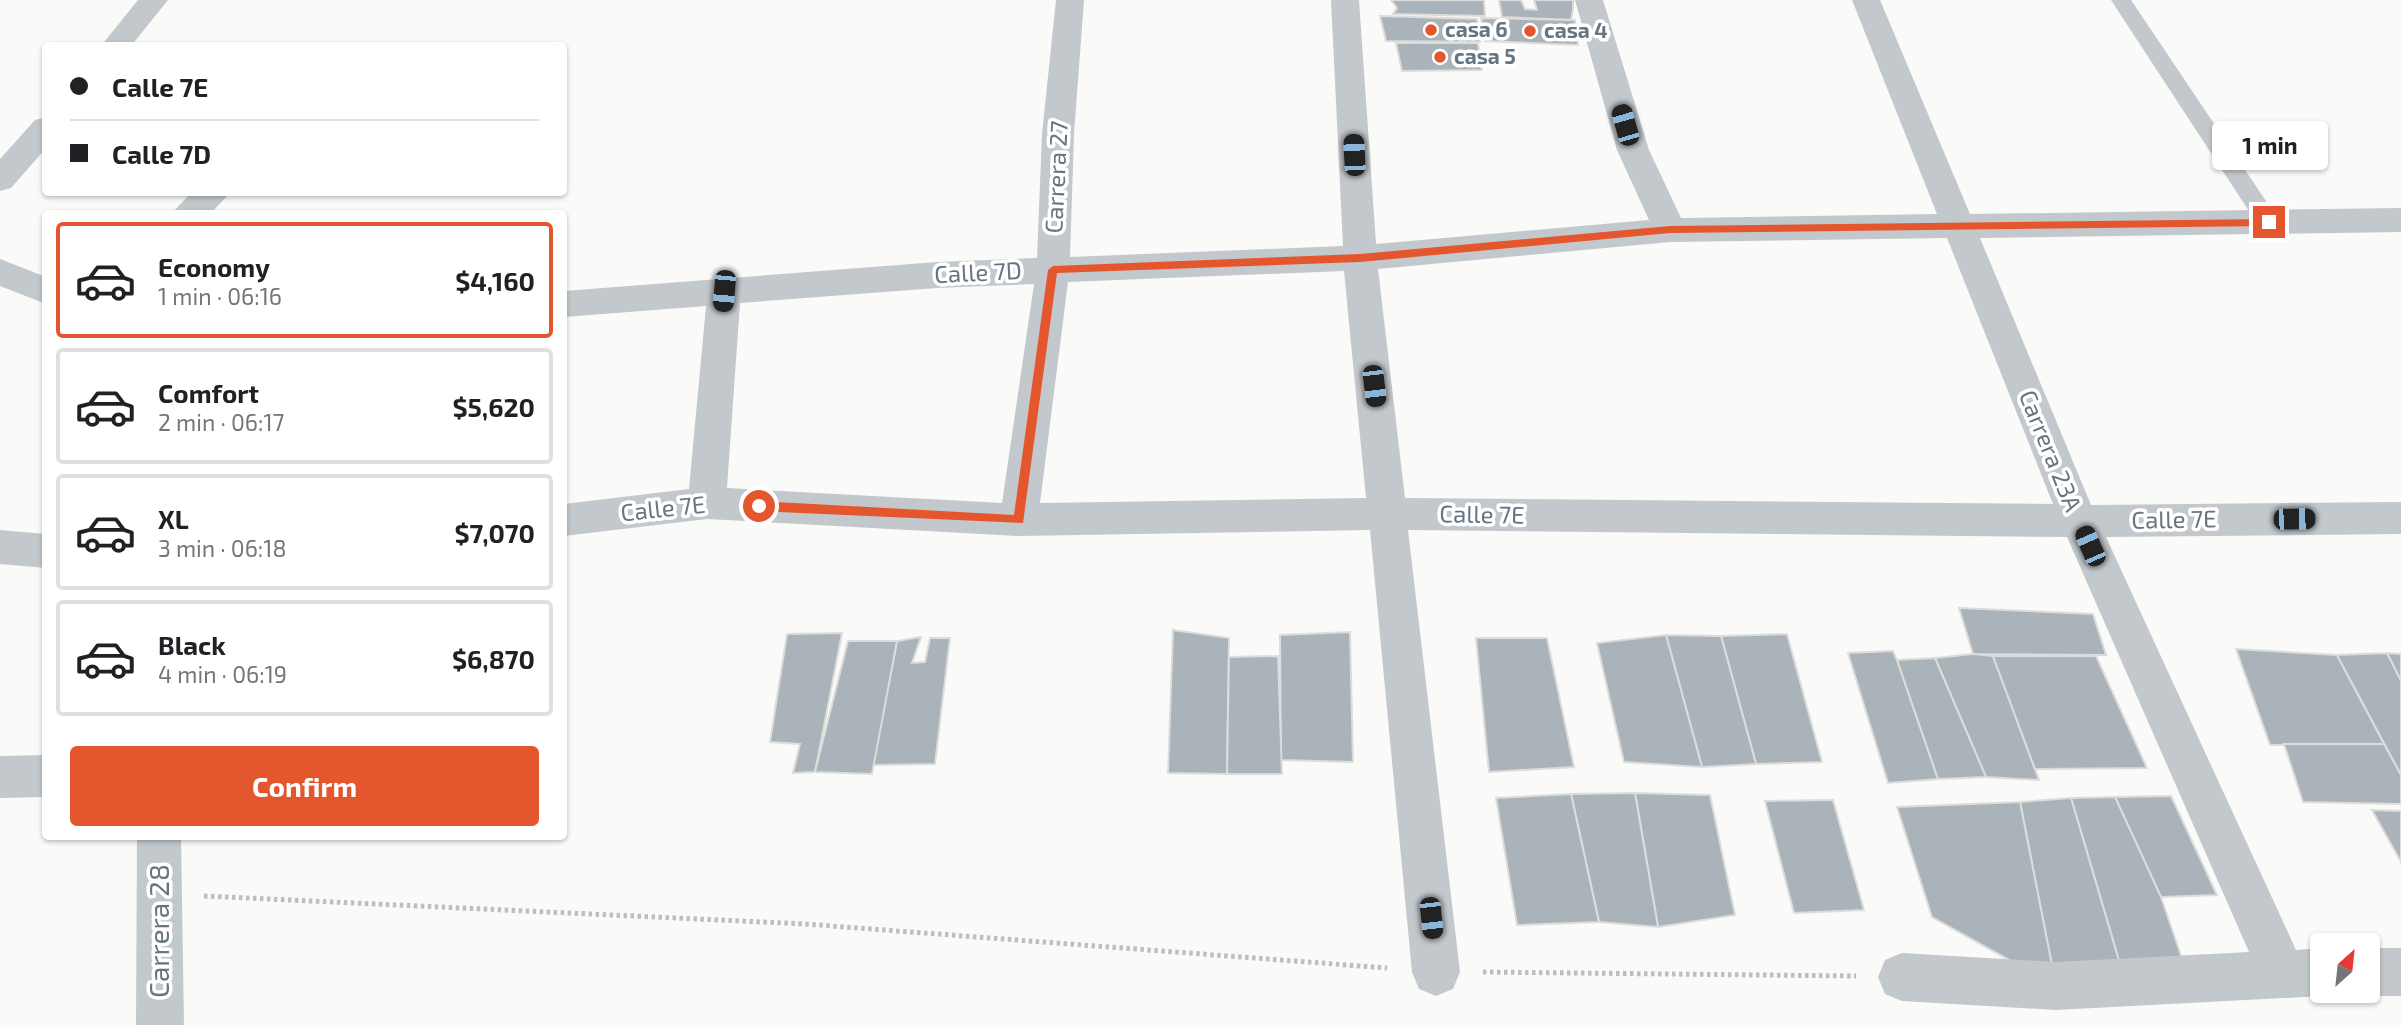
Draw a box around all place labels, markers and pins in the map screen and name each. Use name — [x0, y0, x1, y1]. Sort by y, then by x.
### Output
place label: casa 6 — [1445, 16, 1508, 41]
place label: casa 4 — [1544, 17, 1608, 42]
marker: casa 6 — [1423, 22, 1439, 38]
marker: casa 4 — [1522, 23, 1538, 39]
place label: casa 5 — [1454, 43, 1516, 68]
marker: casa 5 — [1432, 49, 1448, 65]

